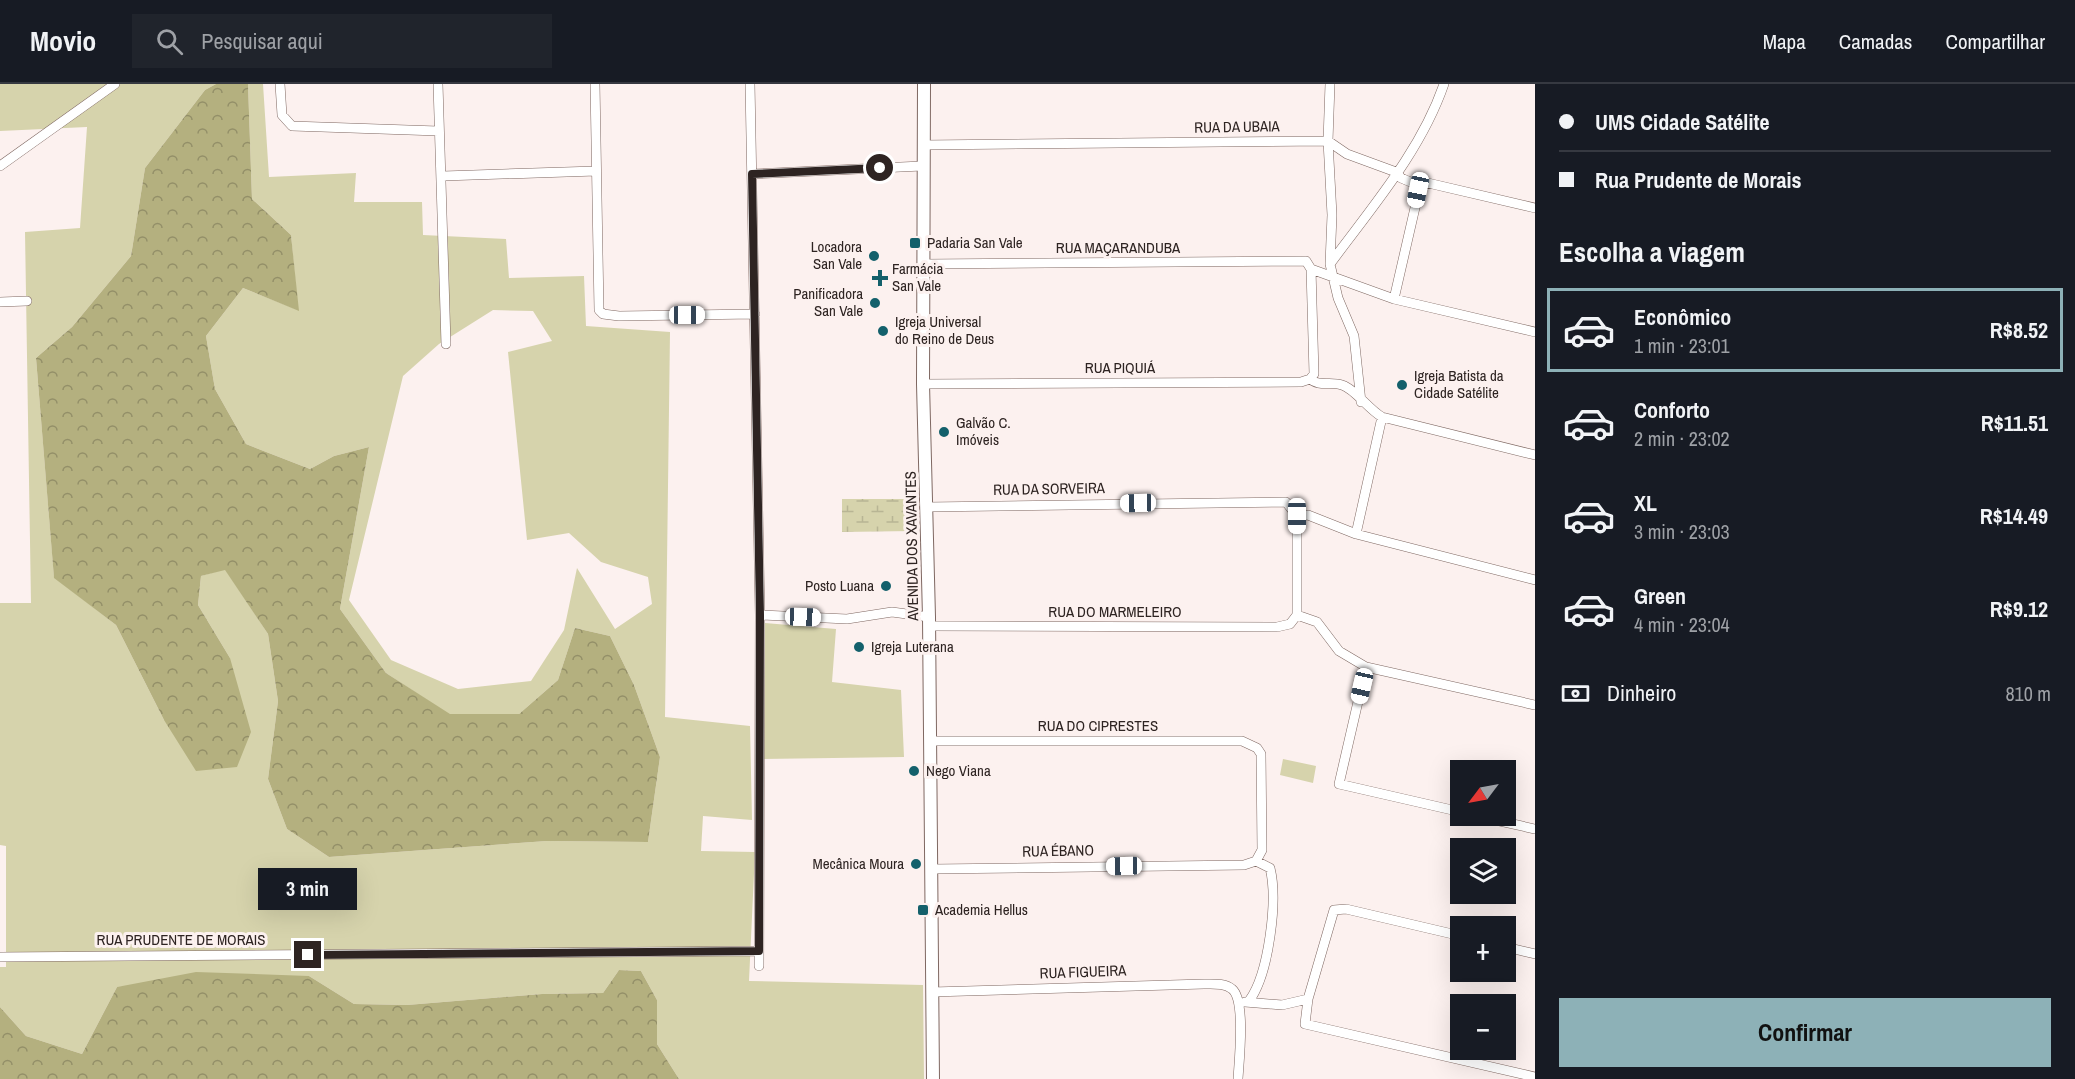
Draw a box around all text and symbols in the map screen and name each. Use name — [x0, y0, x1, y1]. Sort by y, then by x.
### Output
search box — [132, 14, 552, 68]
text: Movio — [30, 22, 96, 60]
icon: search — [153, 25, 186, 58]
text: Pesquisar aqui — [201, 26, 323, 56]
text: Mapa — [1763, 27, 1806, 56]
text: Camadas — [1839, 27, 1912, 56]
text: Compartilhar — [1945, 27, 2045, 56]
text: UMS Cidade Satélite — [1595, 107, 1769, 137]
street label: RUA DA UBAIA — [1194, 115, 1281, 138]
route start — [866, 154, 893, 181]
text: Rua Prudente de Morais — [1595, 165, 1802, 195]
car — [1405, 171, 1431, 209]
place label: Padaria San Vale — [927, 232, 1023, 253]
text: Escolha a viagem — [1559, 234, 1745, 270]
place label: Locadora San Vale — [811, 236, 862, 274]
marker: Padaria San Vale — [908, 236, 922, 250]
street label: RUA MAÇARANDUBA — [1056, 237, 1181, 258]
marker: Locadora San Vale — [867, 249, 881, 263]
place label: Farmácia San Vale — [892, 258, 944, 296]
marker: Farmácia San Vale — [873, 271, 887, 285]
place label: Panificadora San Vale — [793, 283, 863, 321]
marker: Panificadora San Vale — [868, 296, 882, 310]
text: Econômico — [1634, 302, 1731, 332]
icon: car — [1562, 303, 1616, 357]
car — [669, 306, 705, 324]
place label: Igreja Universal do Reino de Deus — [895, 311, 994, 349]
text: R$8.52 — [1990, 315, 2048, 345]
marker: Igreja Universal do Reino de Deus — [876, 324, 890, 338]
text: 1 min · 23:01 — [1634, 332, 1730, 359]
street label: RUA PIQUIÁ — [1085, 357, 1156, 378]
place label: Igreja Batista da Cidade Satélite — [1414, 365, 1504, 403]
marker: Igreja Batista da Cidade Satélite — [1395, 378, 1409, 392]
text: Conforto — [1634, 395, 1710, 425]
icon: car — [1562, 396, 1616, 450]
text: R$11.51 — [1981, 408, 2048, 438]
place label: Galvão C. Imóveis — [956, 412, 1011, 450]
marker: Galvão C. Imóveis — [937, 425, 951, 439]
text: 2 min · 23:02 — [1634, 425, 1730, 452]
street label: AVENIDA DOS XAVANTES — [900, 471, 923, 622]
street label: RUA DA SORVEIRA — [993, 477, 1106, 500]
text: XL — [1634, 488, 1657, 518]
icon: car — [1562, 489, 1616, 543]
car — [1120, 494, 1156, 512]
car — [1288, 498, 1306, 534]
text: R$14.49 — [1980, 501, 2048, 531]
text: 3 min · 23:03 — [1634, 518, 1730, 545]
place label: Posto Luana — [805, 575, 874, 596]
marker: Posto Luana — [879, 579, 893, 593]
text: Green — [1634, 581, 1686, 611]
icon: car — [1562, 582, 1616, 636]
text: R$9.12 — [1990, 594, 2048, 624]
street label: RUA DO MARMELEIRO — [1048, 601, 1182, 622]
car — [785, 607, 821, 627]
text: 4 min · 23:04 — [1634, 611, 1730, 638]
place label: Igreja Luterana — [871, 636, 954, 657]
marker: Igreja Luterana — [852, 640, 866, 654]
car — [1349, 666, 1375, 706]
icon: cash — [1559, 677, 1592, 710]
text: Dinheiro — [1607, 678, 1676, 708]
text: 810 m — [2005, 680, 2051, 707]
street label: RUA DO CIPRESTES — [1038, 715, 1158, 736]
place label: Nego Viana — [926, 760, 991, 781]
north arrow — [1450, 760, 1516, 826]
map controls — [1450, 760, 1516, 1060]
marker: Nego Viana — [907, 764, 921, 778]
button: layers — [1450, 838, 1516, 904]
street label: RUA ÉBANO — [1022, 839, 1094, 862]
place label: Mecânica Moura — [812, 853, 904, 874]
marker: Mecânica Moura — [909, 857, 923, 871]
car — [1106, 857, 1142, 875]
callout: 3 min — [258, 868, 358, 910]
text: 3 min — [286, 875, 329, 902]
place label: Academia Hellus — [934, 899, 1028, 920]
marker: Academia Hellus — [916, 903, 930, 917]
button: + — [1450, 916, 1516, 982]
street label: RUA PRUDENTE DE MORAIS — [97, 929, 265, 950]
route end — [294, 941, 321, 968]
street label: RUA FIGUEIRA — [1039, 959, 1128, 984]
button: − — [1450, 994, 1516, 1060]
button: Confirmar — [1559, 998, 2051, 1067]

